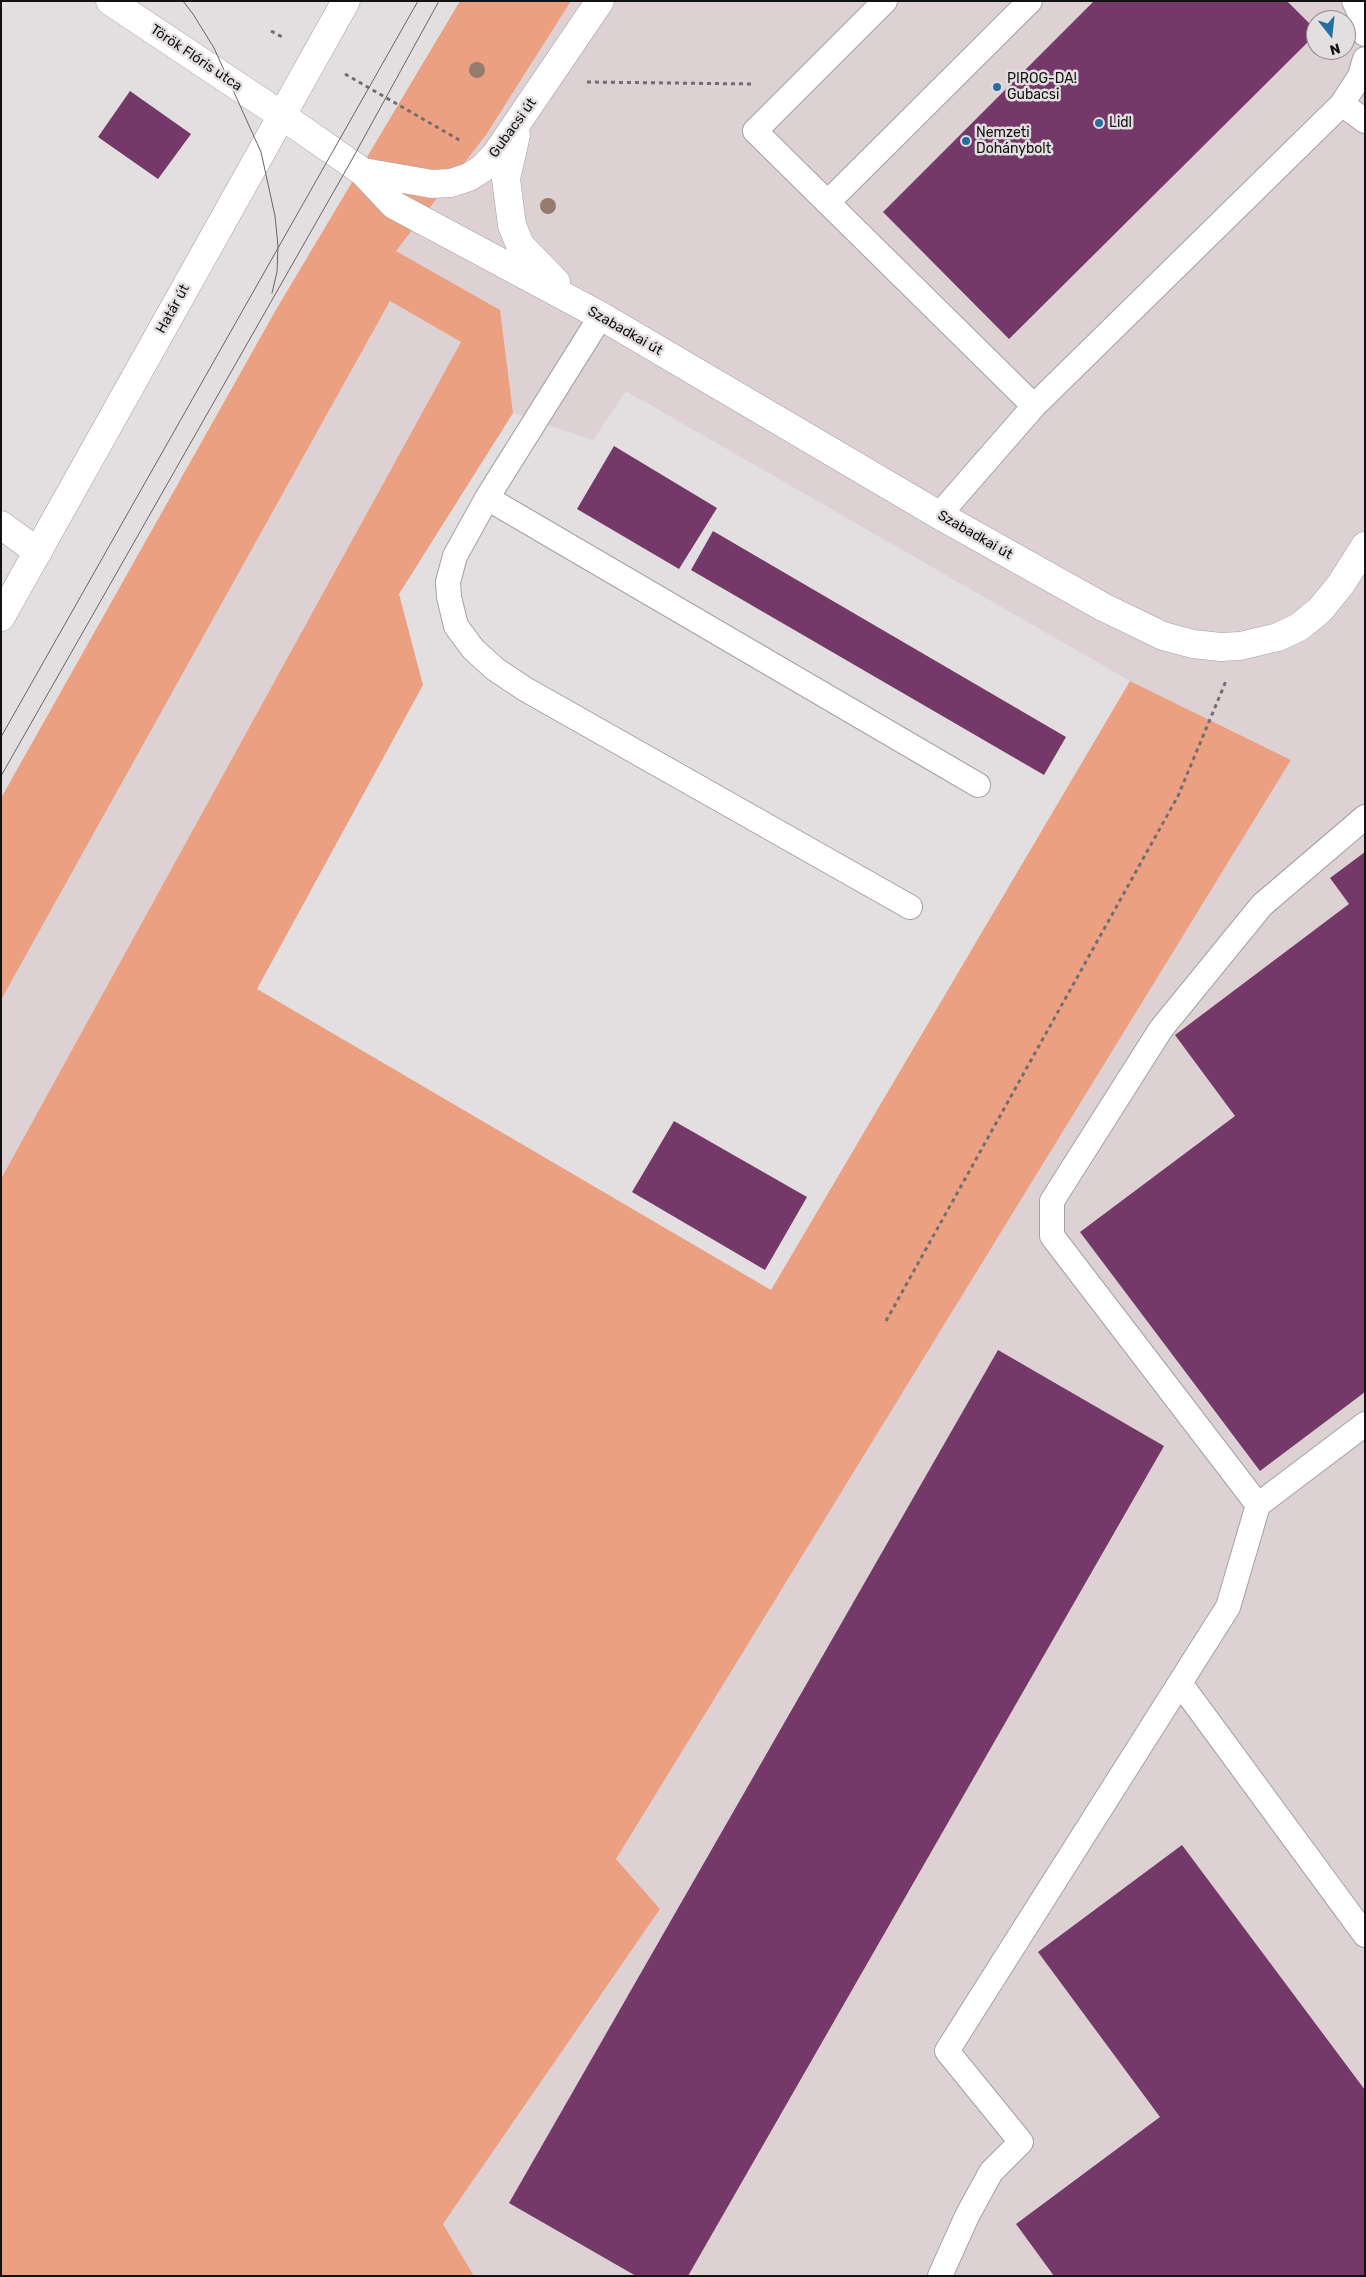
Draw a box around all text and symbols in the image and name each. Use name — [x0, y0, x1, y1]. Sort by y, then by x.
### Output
north arrow — [1306, 10, 1356, 60]
street label: Török Flóris utca — [147, 21, 245, 95]
text: N — [1328, 39, 1342, 58]
place label: PIROG-DA! Gubacsi — [1007, 71, 1077, 104]
marker: PIROG-DA! Gubacsi — [991, 81, 1003, 93]
street label: Gubacsi út — [486, 95, 540, 161]
place label: Lidl — [1109, 115, 1132, 131]
marker: Lidl — [1093, 117, 1105, 129]
place label: Nemzeti Dohánybolt — [976, 125, 1051, 158]
marker: Nemzeti Dohánybolt — [960, 135, 972, 147]
street label: Határ út — [153, 282, 193, 336]
street label: Szabadkai út — [585, 303, 665, 359]
street label: Szabadkai út — [935, 507, 1015, 563]

